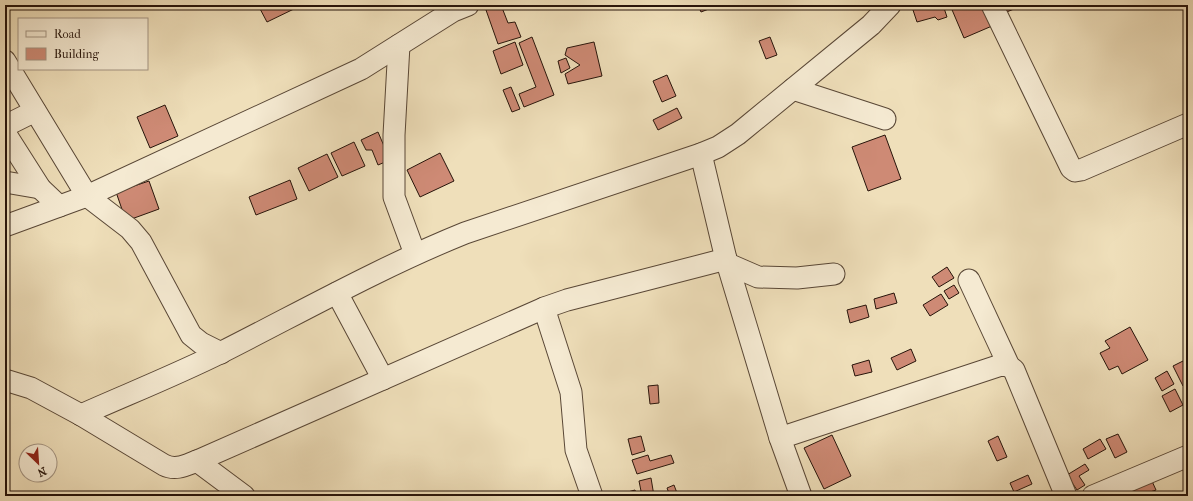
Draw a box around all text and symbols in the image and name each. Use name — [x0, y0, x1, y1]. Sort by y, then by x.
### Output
legend — [18, 18, 148, 70]
text: Road — [54, 27, 81, 41]
text: Building — [54, 47, 99, 61]
north arrow — [18, 443, 58, 483]
text: N — [35, 464, 49, 480]

